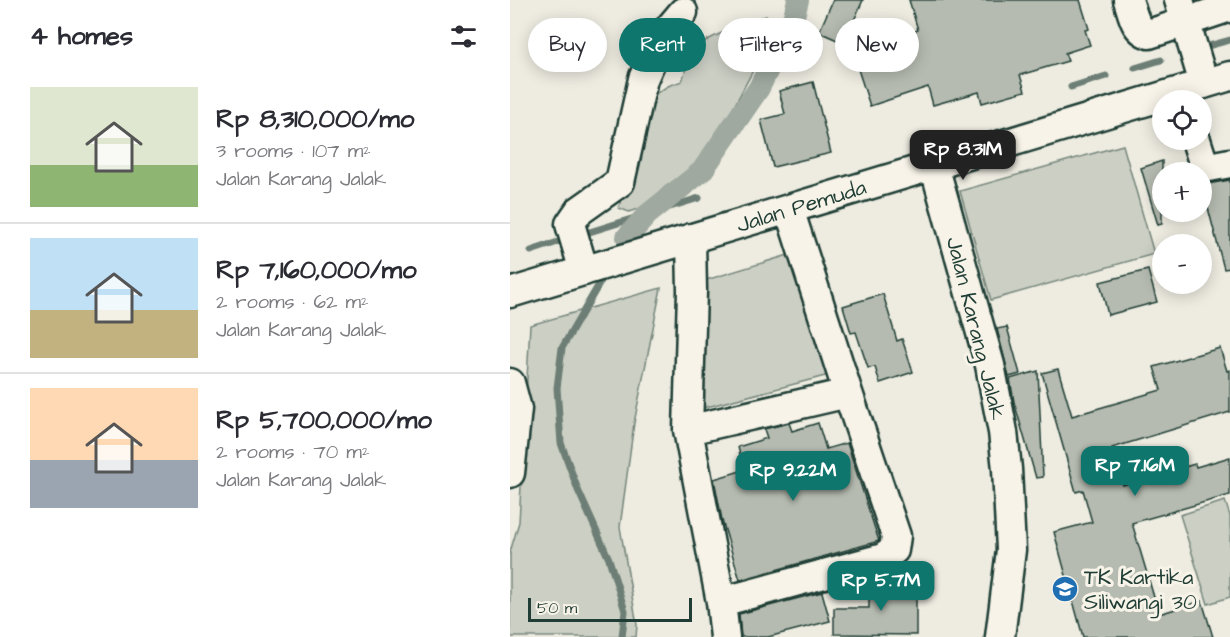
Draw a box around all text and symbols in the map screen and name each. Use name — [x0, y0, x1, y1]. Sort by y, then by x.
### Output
text: 4 homes — [30, 18, 133, 54]
chip: Buy — [528, 18, 607, 72]
chip: Rent — [619, 18, 706, 72]
chip: Filters — [718, 18, 823, 72]
chip: New — [835, 18, 919, 72]
icon: filters — [447, 20, 480, 53]
map controls — [1152, 90, 1212, 294]
button: locate — [1152, 90, 1212, 150]
text: Rp 8,310,000/mo — [216, 101, 414, 137]
icon: home — [78, 111, 150, 183]
pin: Rp 8.31M — [901, 130, 1025, 181]
text: Rp 8.31M — [924, 135, 1002, 163]
text: 3 rooms · 107 m² — [216, 137, 371, 165]
button: + — [1152, 162, 1212, 222]
text: Jalan Karang Jalak — [216, 165, 386, 193]
street label: Jalan Pemuda — [733, 172, 870, 241]
street label: Jalan Karang Jalak — [937, 234, 1013, 424]
button: − — [1152, 234, 1212, 294]
text: Rp 7,160,000/mo — [216, 252, 417, 288]
icon: home — [78, 262, 150, 334]
text: 2 rooms · 62 m² — [216, 288, 368, 316]
text: Jalan Karang Jalak — [216, 316, 386, 344]
text: Rp 5,700,000/mo — [216, 402, 432, 438]
icon: home — [78, 412, 150, 484]
text: 2 rooms · 70 m² — [216, 438, 369, 466]
pin: Rp 7.16M — [1073, 446, 1197, 497]
pin: Rp 9.22M — [731, 451, 855, 502]
text: Rp 7.16M — [1095, 451, 1175, 479]
text: Rp 9.22M — [749, 456, 837, 484]
text: Jalan Karang Jalak — [216, 466, 386, 494]
pin: Rp 5.7M — [826, 561, 936, 612]
place label: TK Kartika Siliwangi 30 — [1084, 562, 1197, 619]
text: Rp 5.7M — [841, 566, 921, 594]
school or university icon: TK Kartika Siliwangi 30 — [1050, 574, 1080, 604]
scale bar — [528, 595, 692, 622]
text: 50 m — [537, 597, 577, 619]

